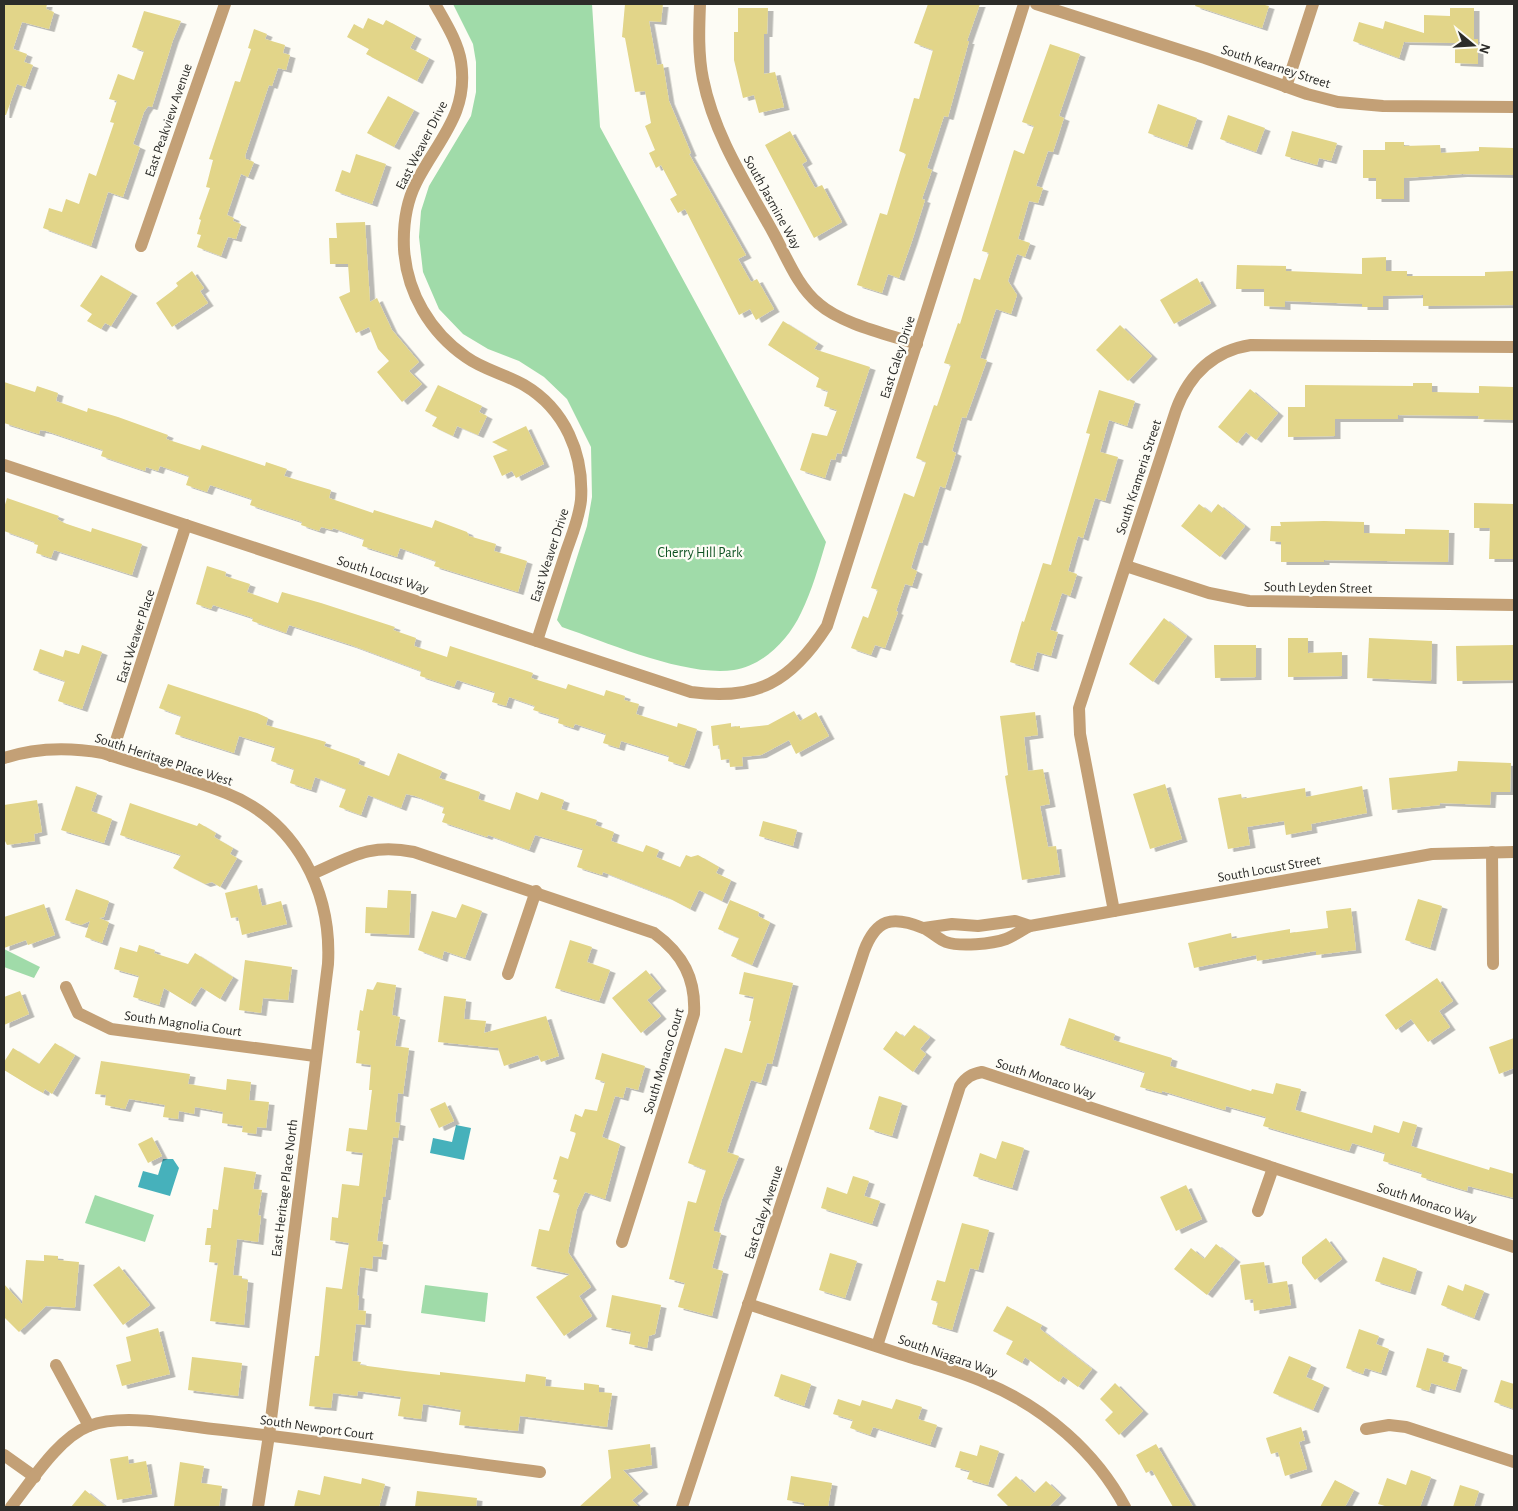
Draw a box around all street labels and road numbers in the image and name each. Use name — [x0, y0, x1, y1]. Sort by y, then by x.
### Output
street label: South Kearney Street — [1219, 43, 1333, 91]
street label: East Peakview Avenue — [143, 62, 195, 179]
street label: East Weaver Drive — [393, 99, 450, 192]
street label: South Jasmine Way — [741, 153, 804, 252]
street label: East Caley Drive — [878, 314, 918, 400]
street label: South Krameria Street — [1114, 418, 1164, 537]
street label: East Weaver Drive — [528, 507, 572, 604]
street label: South Locust Way — [335, 554, 430, 596]
street label: South Leyden Street — [1264, 580, 1373, 596]
street label: East Weaver Place — [114, 588, 158, 685]
street label: South Heritage Place West — [93, 731, 235, 789]
street label: South Locust Street — [1217, 853, 1322, 885]
street label: South Monaco Court — [641, 1006, 687, 1116]
street label: South Magnolia Court — [123, 1009, 243, 1039]
street label: South Monaco Way — [994, 1056, 1097, 1102]
street label: East Heritage Place North — [270, 1118, 300, 1258]
street label: East Caley Avenue — [742, 1164, 786, 1261]
street label: South Monaco Way — [1375, 1180, 1478, 1226]
street label: South Niagara Way — [896, 1332, 999, 1379]
street label: South Newport Court — [259, 1413, 375, 1443]

